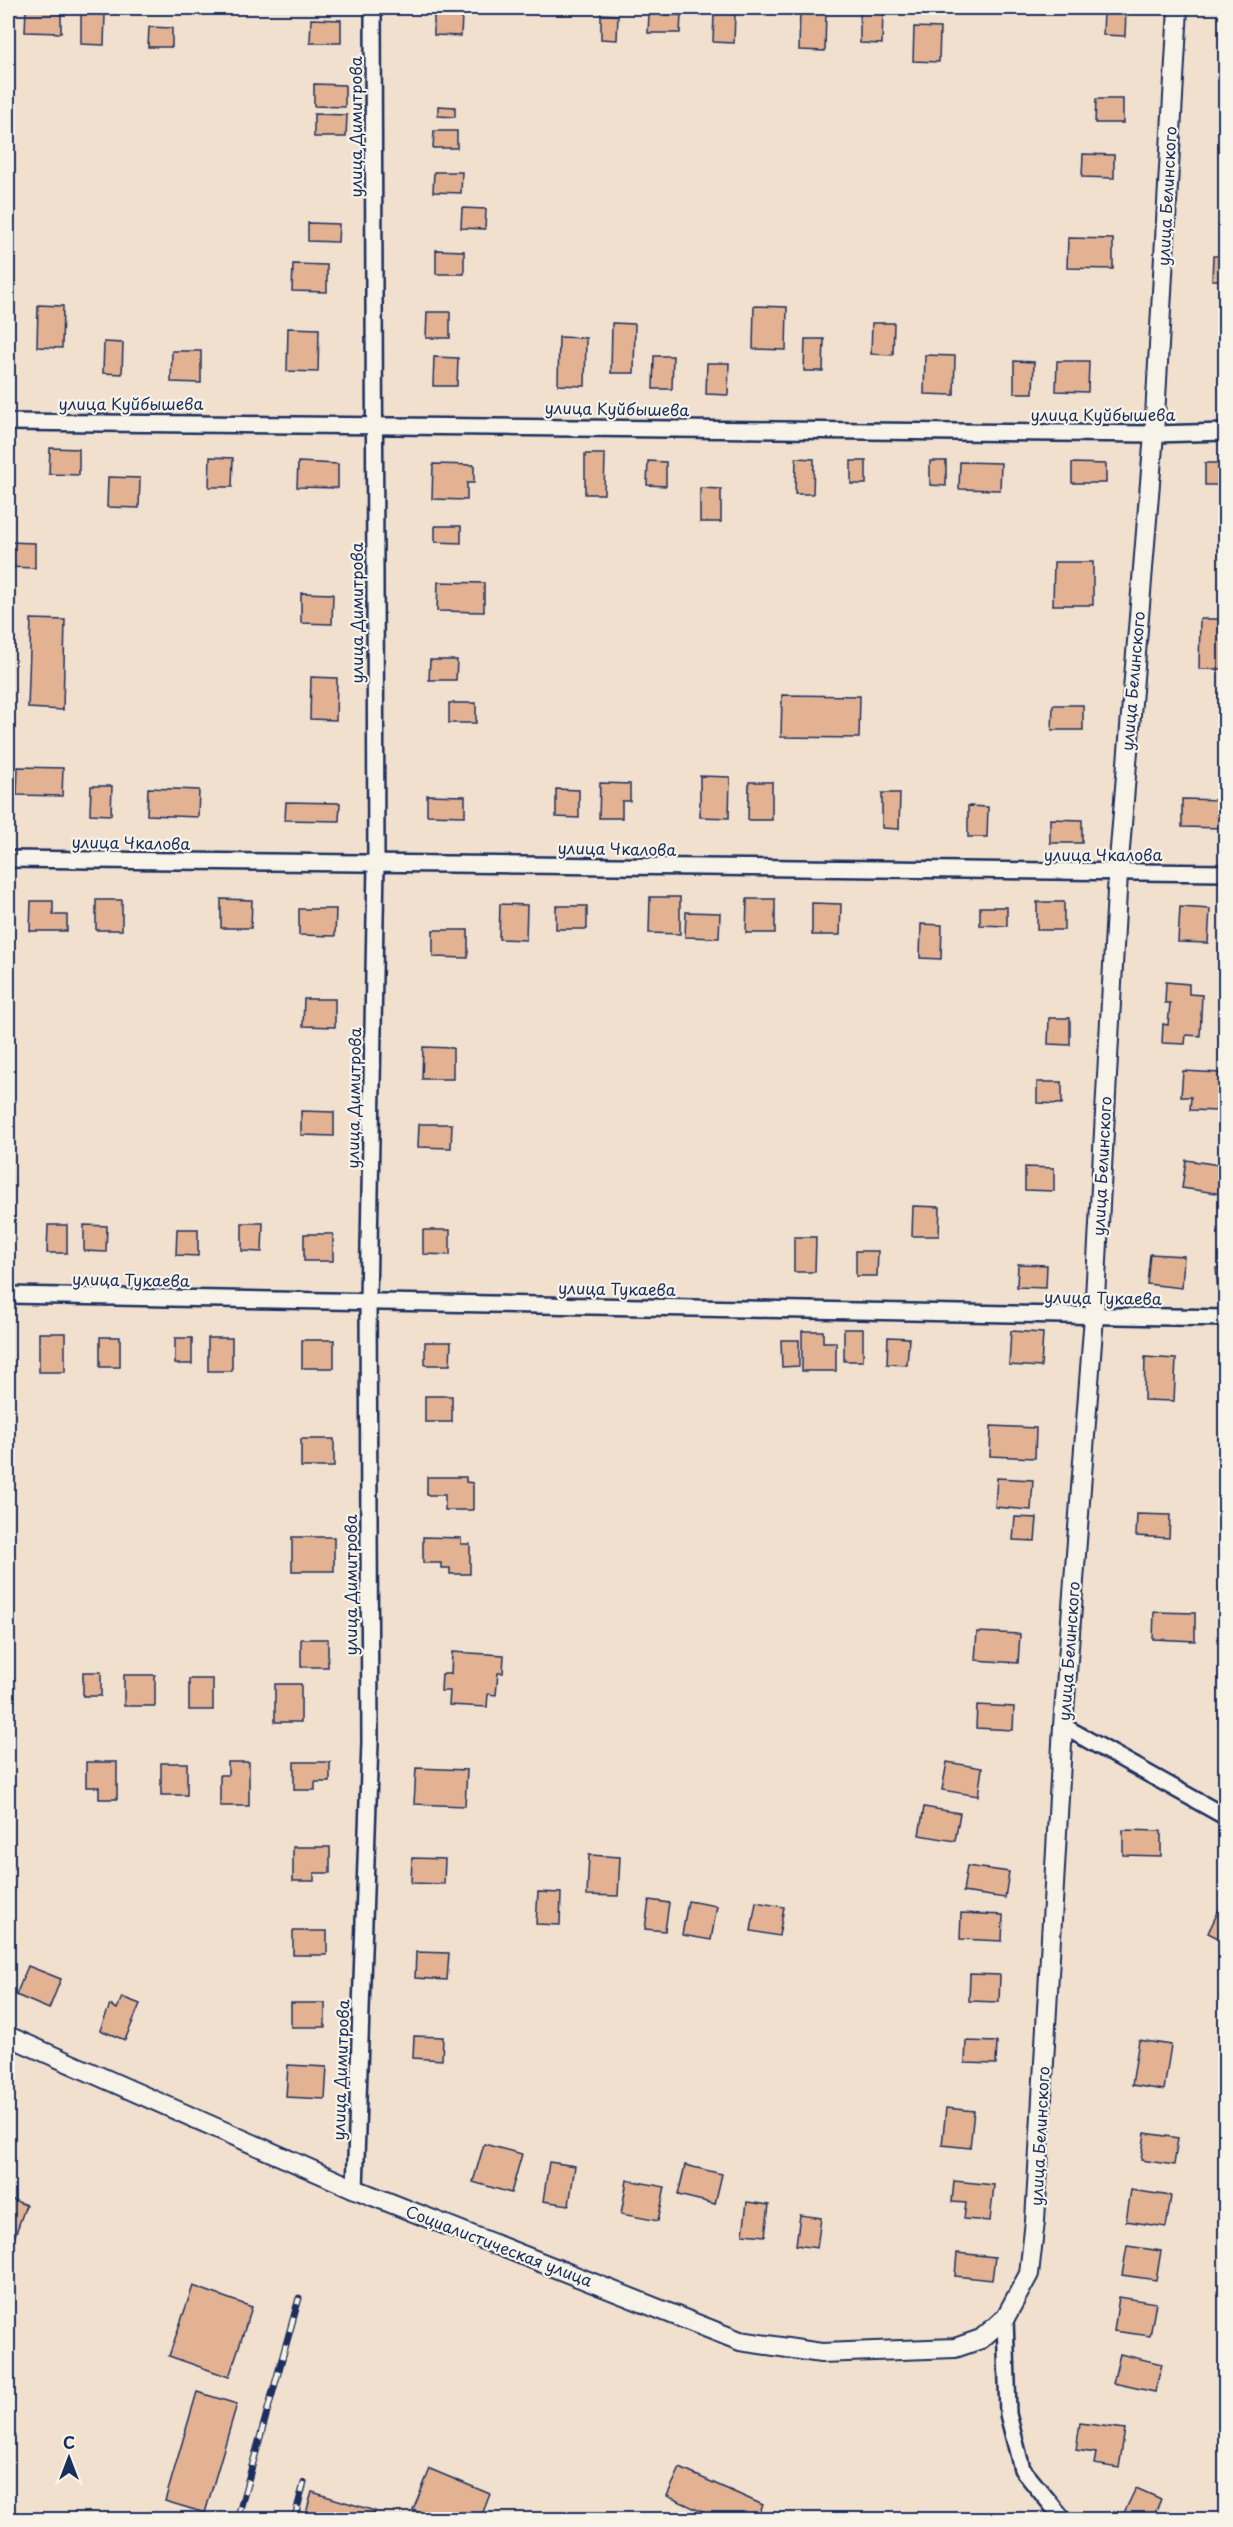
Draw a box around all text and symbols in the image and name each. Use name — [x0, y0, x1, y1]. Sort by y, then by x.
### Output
street label: улица Димитрова — [343, 56, 367, 198]
street label: улица Белинского — [1150, 125, 1182, 266]
street label: улица Куйбышева — [59, 391, 203, 415]
street label: улица Куйбышева — [544, 395, 690, 421]
street label: улица Куйбышева — [1031, 402, 1175, 426]
street label: улица Димитрова — [344, 542, 368, 684]
street label: улица Белинского — [1114, 610, 1150, 752]
street label: улица Чкалова — [71, 829, 191, 855]
street label: улица Чкалова — [557, 835, 677, 861]
street label: улица Чкалова — [1044, 842, 1162, 866]
street label: улица Димитрова — [340, 1027, 366, 1169]
street label: улица Белинского — [1085, 1095, 1117, 1236]
street label: улица Тукаева — [72, 1266, 190, 1292]
street label: улица Тукаева — [558, 1275, 676, 1301]
street label: улица Тукаева — [1044, 1284, 1162, 1310]
street label: улица Димитрова — [338, 1514, 362, 1656]
street label: улица Белинского — [1051, 1580, 1085, 1722]
street label: улица Димитрова — [326, 1999, 354, 2141]
street label: улица Белинского — [1023, 2065, 1055, 2206]
street label: Социалистическая улица — [402, 2198, 596, 2292]
north arrow — [39, 2428, 99, 2488]
text: С — [63, 2430, 75, 2454]

